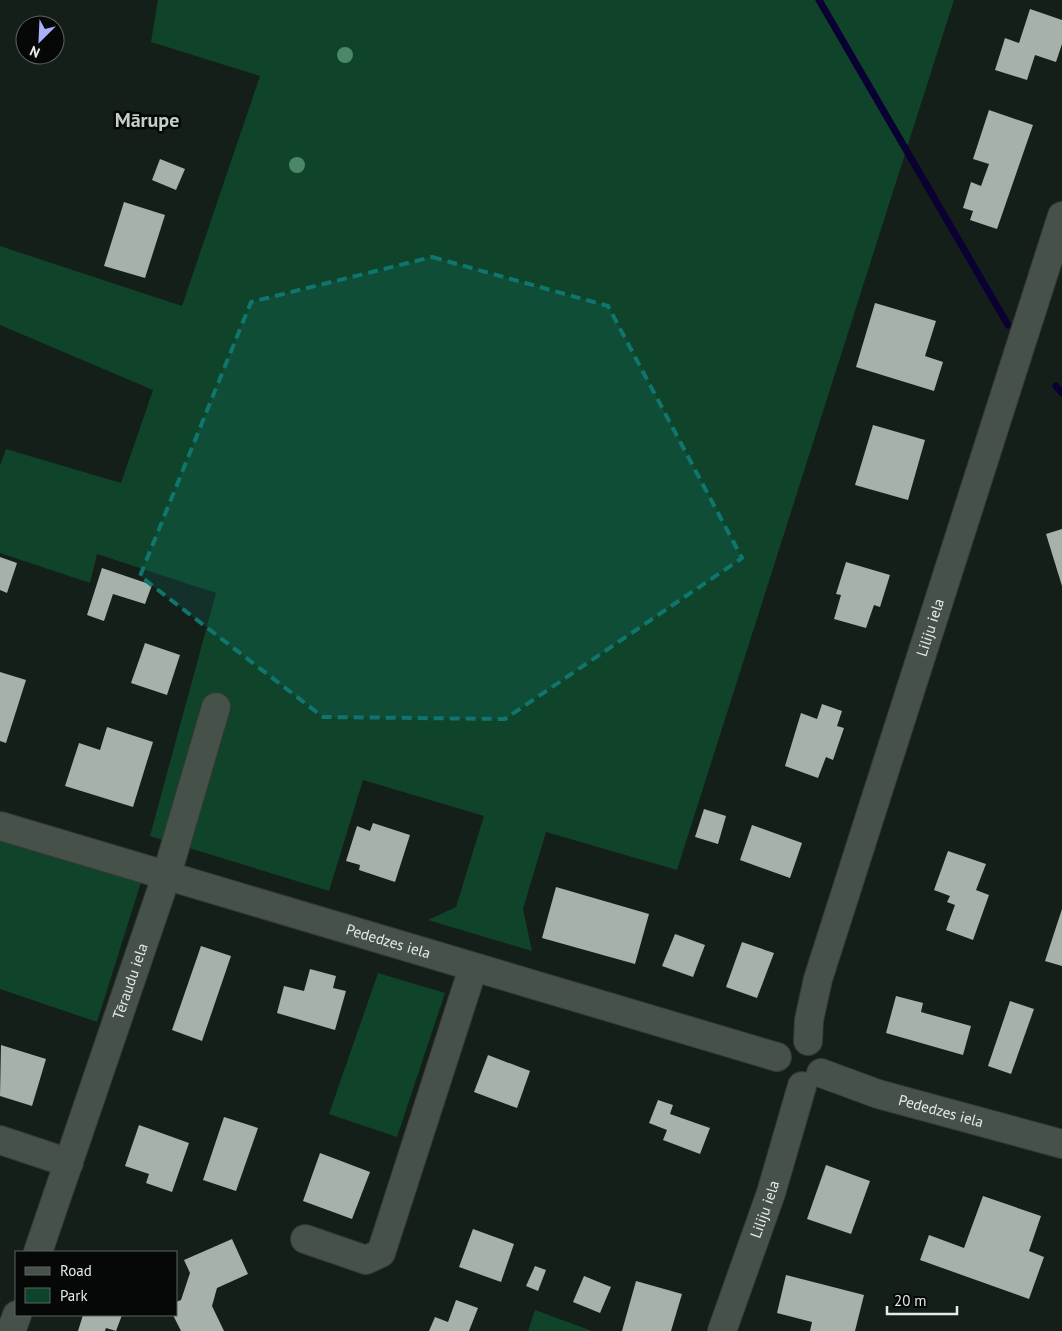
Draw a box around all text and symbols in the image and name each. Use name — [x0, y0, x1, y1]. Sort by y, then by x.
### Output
north arrow — [15, 15, 65, 65]
text: N — [27, 42, 43, 62]
district label: Mārupe — [115, 107, 179, 133]
street label: Liliju iela — [912, 596, 948, 659]
street label: Pededzes iela — [344, 919, 433, 962]
street label: Tēraudu iela — [108, 941, 152, 1022]
street label: Pededzes iela — [897, 1090, 986, 1131]
street label: Liliju iela — [746, 1178, 783, 1241]
legend — [15, 1251, 178, 1316]
text: Road — [60, 1261, 92, 1280]
scale bar — [887, 1284, 957, 1316]
text: Park — [60, 1286, 88, 1305]
text: 20 m — [894, 1291, 927, 1310]

